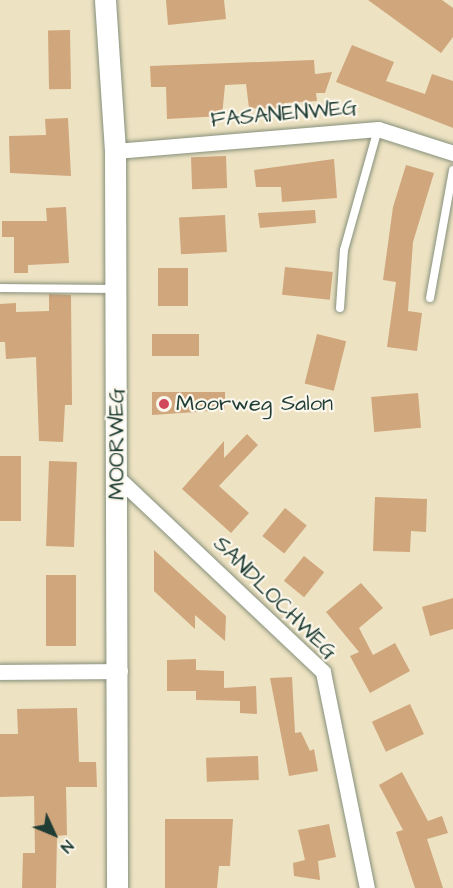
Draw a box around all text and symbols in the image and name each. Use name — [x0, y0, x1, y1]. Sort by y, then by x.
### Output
street label: FASANENWEG — [210, 94, 358, 134]
street label: MOORWEG — [104, 388, 130, 500]
place label: Moorweg Salon — [176, 391, 333, 417]
marker: Moorweg Salon — [157, 397, 171, 411]
street label: SANDLOCHWEG — [208, 531, 342, 665]
north arrow — [24, 804, 84, 864]
text: N — [56, 835, 78, 858]

